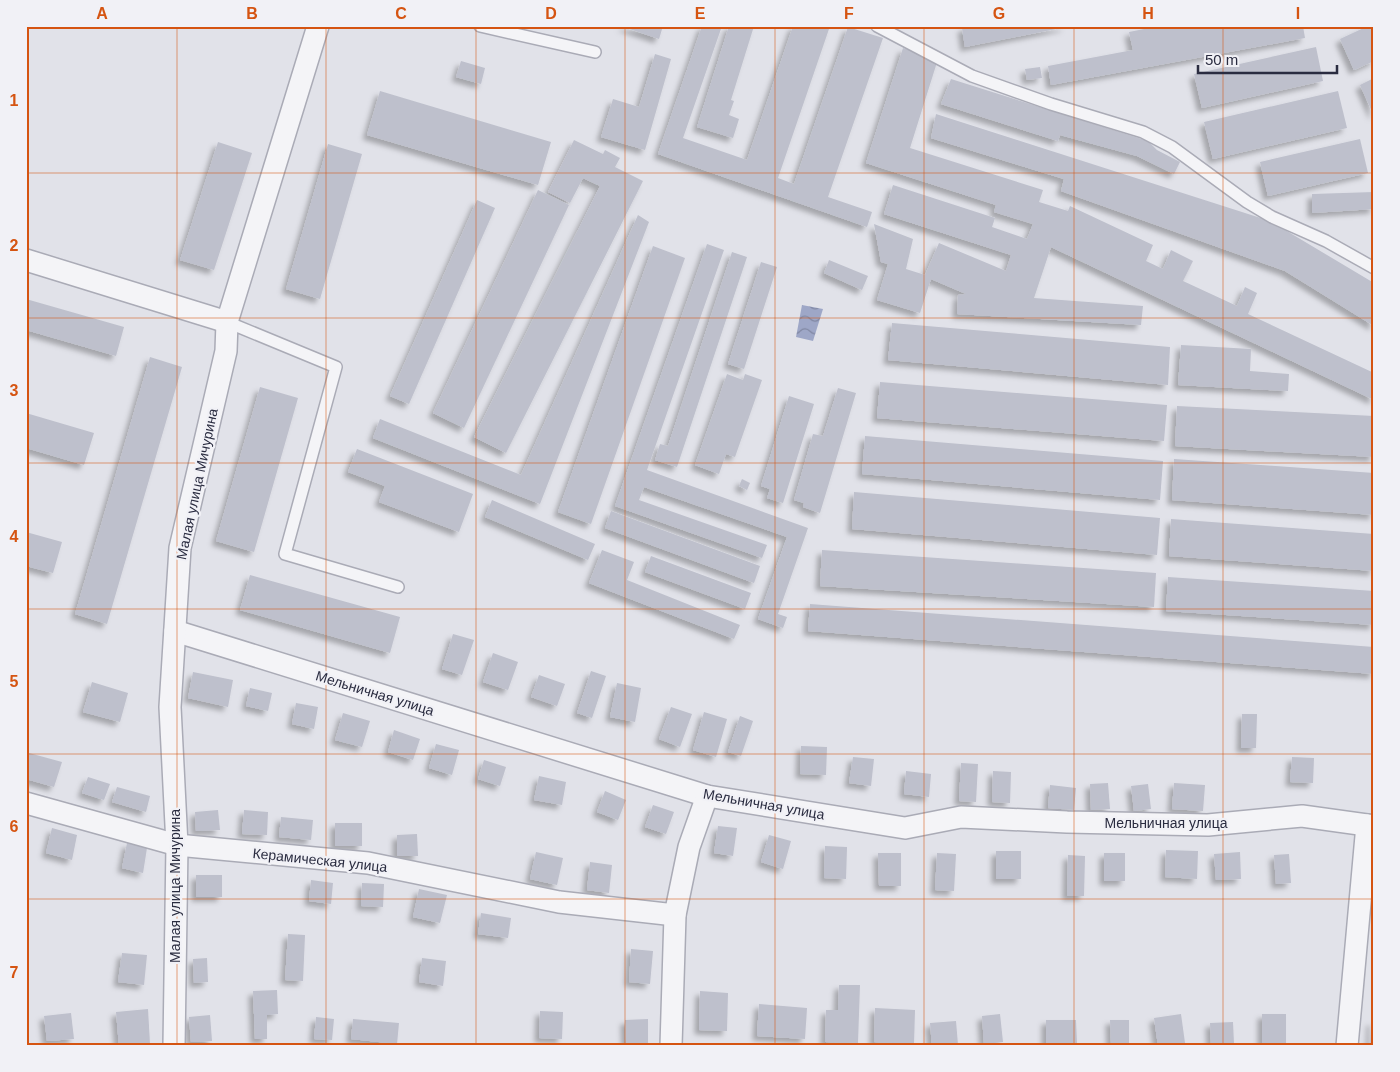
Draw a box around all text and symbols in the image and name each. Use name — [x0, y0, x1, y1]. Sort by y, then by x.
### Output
text: A — [96, 5, 108, 22]
text: B — [246, 5, 258, 22]
text: C — [395, 5, 407, 22]
text: D — [545, 5, 557, 22]
text: E — [695, 5, 706, 22]
text: F — [844, 5, 854, 22]
text: G — [993, 5, 1005, 22]
text: H — [1142, 5, 1154, 22]
text: I — [1296, 5, 1300, 22]
scale bar — [1198, 42, 1336, 74]
text: 50 m — [1205, 51, 1238, 68]
text: 1 — [10, 92, 19, 109]
text: 2 — [10, 237, 19, 254]
text: 3 — [10, 382, 19, 399]
street label: Малая улица Мичурина — [173, 407, 221, 561]
text: 4 — [10, 528, 19, 545]
street label: Мельничная улица — [314, 667, 436, 719]
text: 5 — [10, 673, 19, 690]
street label: Мельничная улица — [702, 785, 826, 823]
street label: Малая улица Мичурина — [167, 809, 183, 963]
street label: Мельничная улица — [1105, 815, 1228, 831]
text: 6 — [10, 818, 19, 835]
street label: Керамическая улица — [252, 845, 388, 875]
text: 7 — [10, 964, 19, 981]

